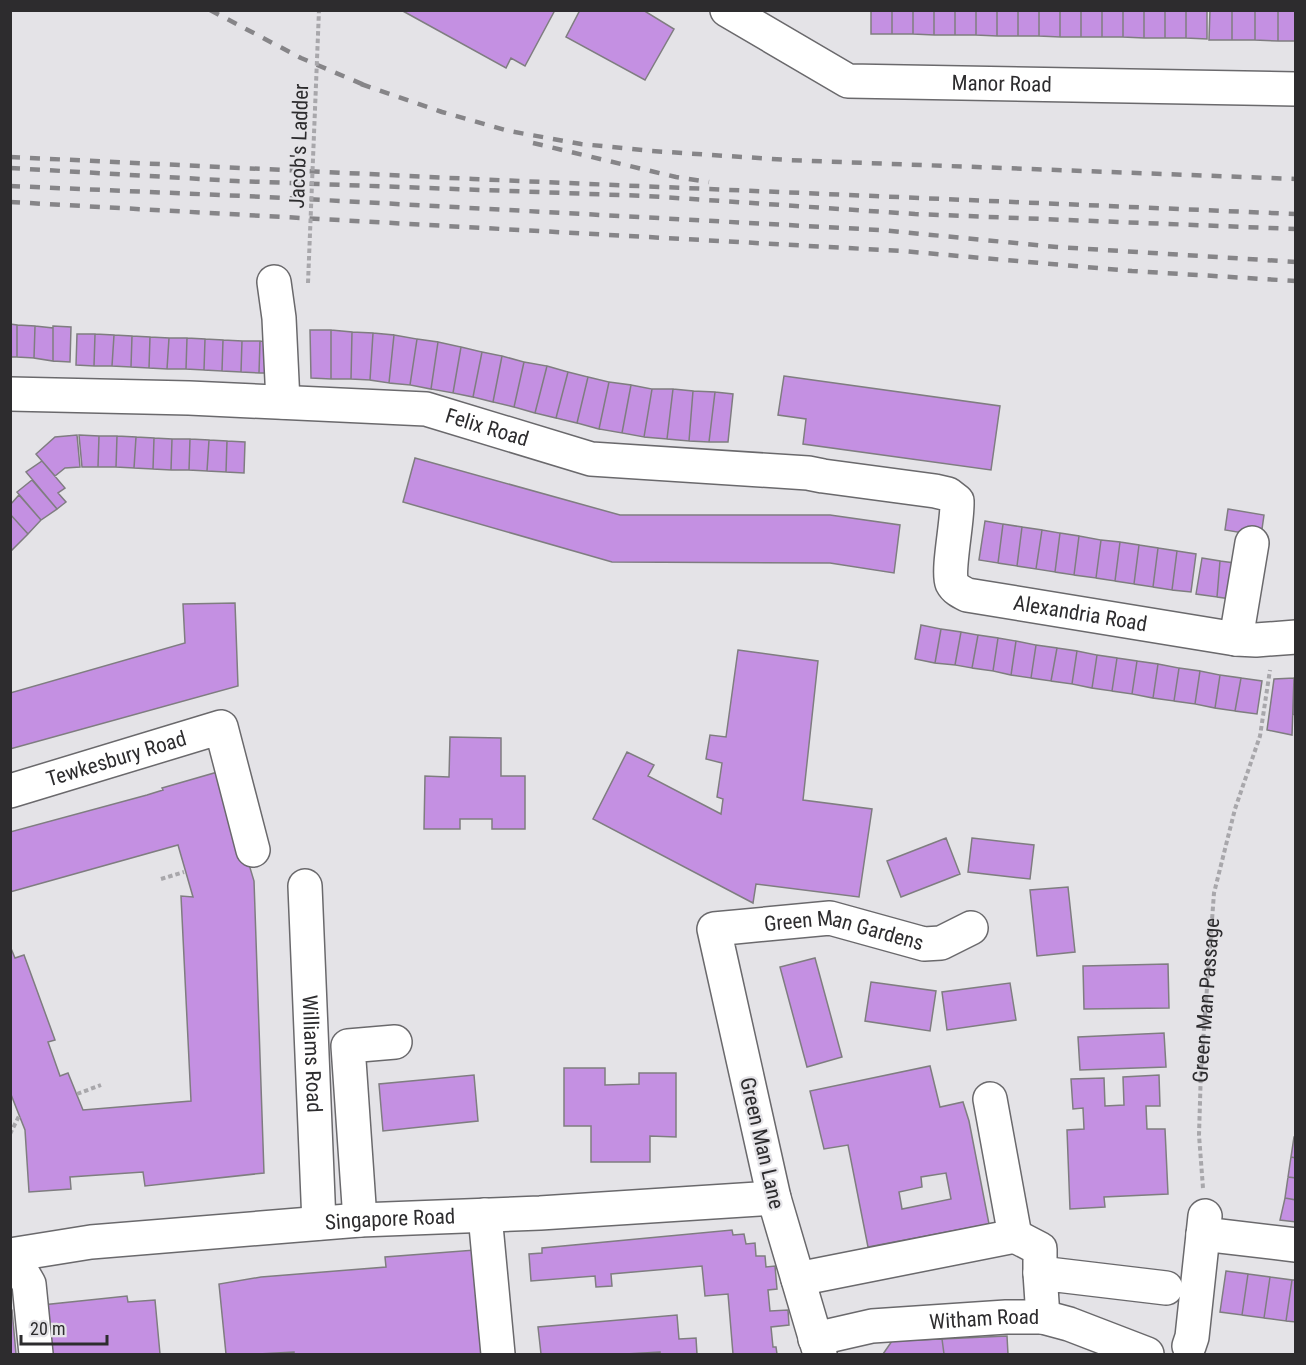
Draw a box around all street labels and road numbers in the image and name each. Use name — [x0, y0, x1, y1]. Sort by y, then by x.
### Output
street label: Manor Road — [951, 71, 1052, 97]
street label: Jacob's Ladder — [285, 83, 313, 209]
street label: Felix Road — [443, 404, 531, 451]
street label: Alexandria Road — [1012, 591, 1149, 636]
street label: Tewkesbury Road — [43, 726, 189, 791]
street label: Green Man Gardens — [763, 906, 926, 955]
street label: Green Man Passage — [1189, 917, 1224, 1083]
street label: Williams Road — [298, 995, 326, 1113]
street label: Green Man Lane — [735, 1075, 789, 1211]
street label: Singapore Road — [324, 1204, 456, 1235]
street label: Witham Road — [929, 1305, 1039, 1334]

